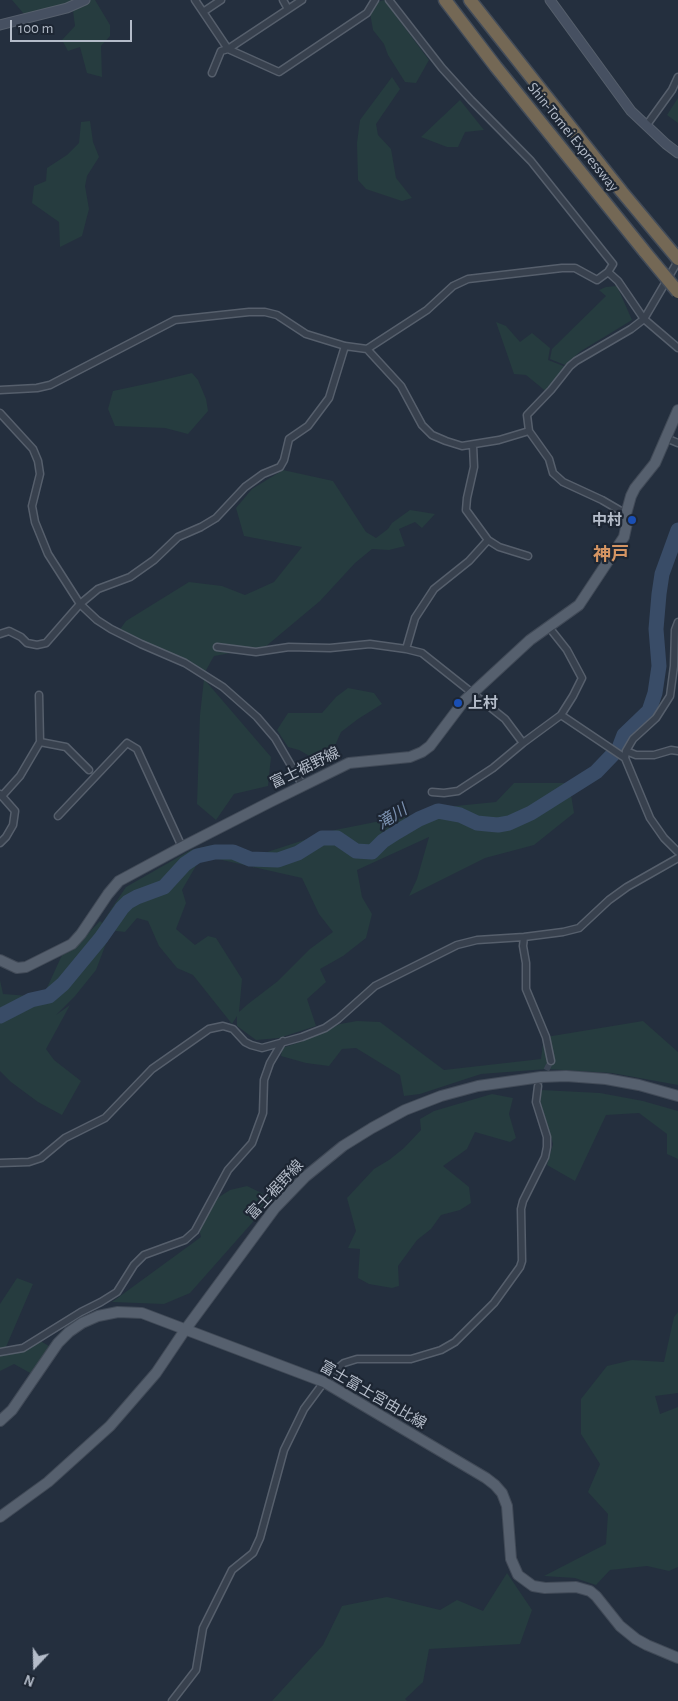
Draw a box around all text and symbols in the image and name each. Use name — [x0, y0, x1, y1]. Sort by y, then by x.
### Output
scale bar — [12, 10, 135, 42]
text: 100 m — [18, 21, 53, 36]
street label: Shin-Tomei Expressway — [523, 79, 623, 195]
place label: 中村 — [592, 511, 622, 529]
marker: 中村 — [626, 514, 638, 526]
district label: 神戸 — [593, 544, 629, 566]
place label: 上村 — [468, 694, 498, 712]
marker: 上村 — [452, 697, 464, 709]
street label: 富士裾野線 — [267, 743, 343, 793]
water label: 滝川 — [373, 800, 411, 834]
street label: 富士裾野線 — [243, 1156, 307, 1224]
street label: 富士富士宮由比線 — [317, 1357, 429, 1433]
north arrow — [10, 1641, 60, 1691]
text: N — [23, 1672, 37, 1688]

